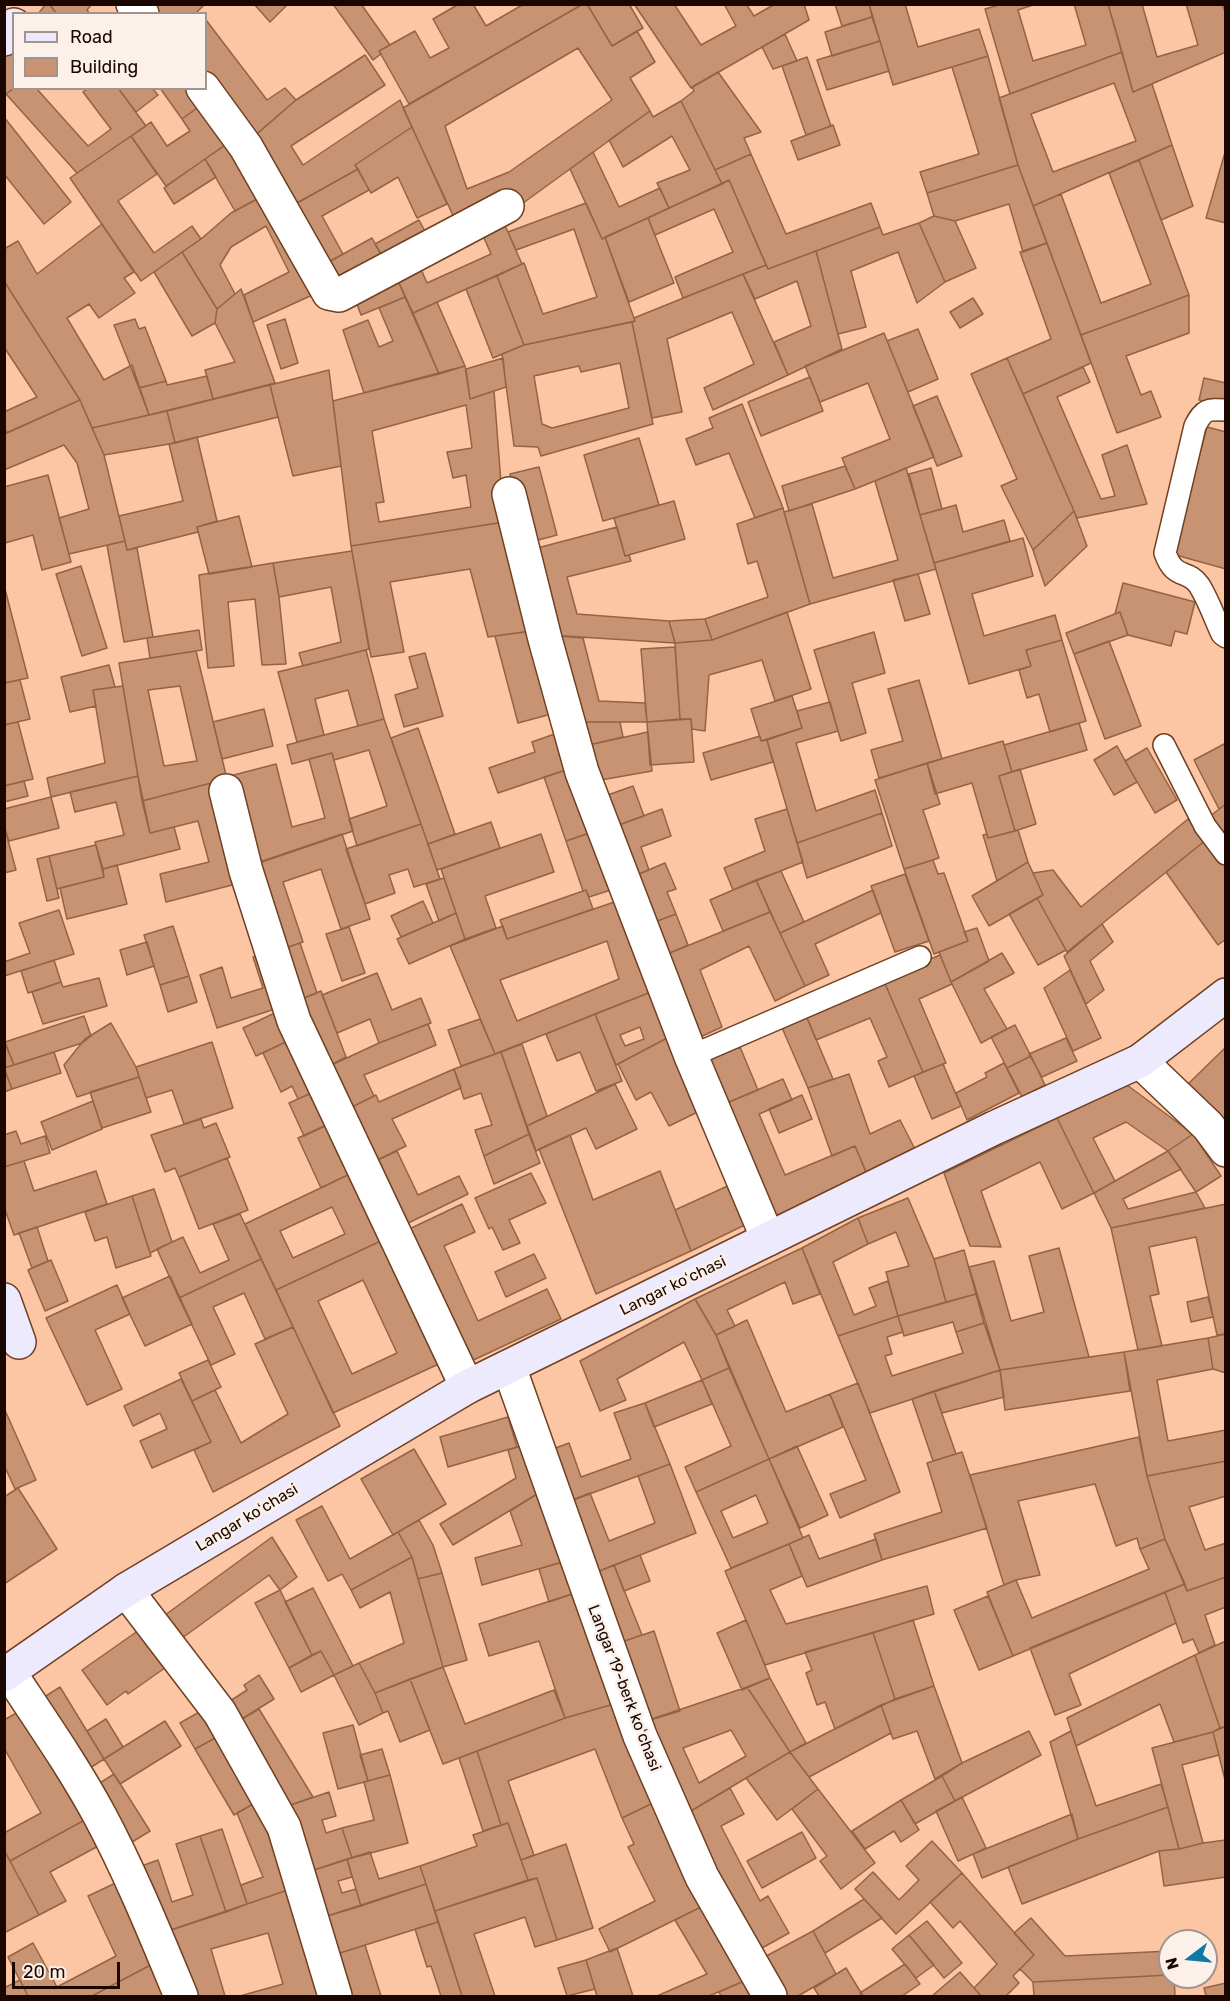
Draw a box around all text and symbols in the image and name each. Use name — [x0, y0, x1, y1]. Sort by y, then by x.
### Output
legend — [12, 12, 207, 90]
text: Road — [70, 26, 113, 48]
text: Building — [70, 56, 138, 78]
street label: Langar koʻchasi — [617, 1252, 729, 1320]
street label: Langar koʻchasi — [192, 1480, 302, 1556]
street label: Langar 19-berk koʻchasi — [583, 1602, 665, 1774]
north arrow — [1158, 1929, 1218, 1989]
scale bar — [15, 1950, 123, 1988]
text: N — [1161, 1955, 1183, 1972]
text: 20 m — [23, 1961, 65, 1983]

